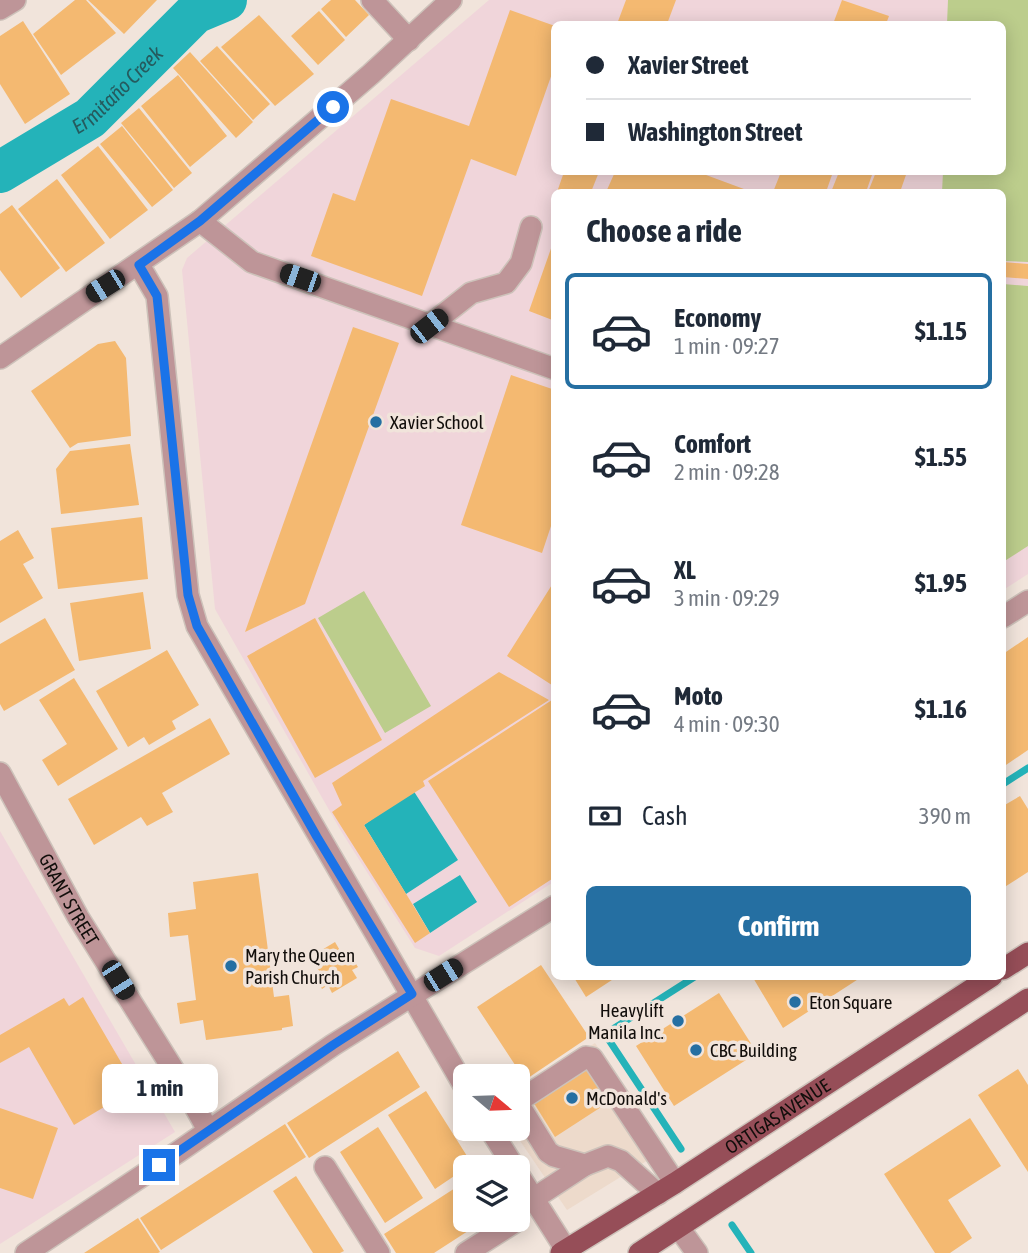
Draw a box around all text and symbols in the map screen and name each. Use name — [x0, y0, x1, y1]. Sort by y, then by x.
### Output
water label: Ermitaño Creek — [67, 40, 168, 138]
text: Xavier Street — [628, 50, 749, 80]
route start — [317, 91, 349, 123]
text: Washington Street — [628, 117, 802, 147]
text: Choose a ride — [586, 212, 742, 249]
car — [277, 261, 324, 295]
car — [82, 266, 129, 306]
icon: car — [590, 300, 653, 363]
text: Economy — [674, 303, 761, 333]
car — [406, 305, 453, 347]
text: $1.15 — [915, 316, 967, 346]
text: 1 min · 09:27 — [674, 333, 780, 359]
place label: Xavier School — [390, 411, 484, 433]
marker: Xavier School — [368, 414, 384, 430]
icon: car — [590, 426, 653, 489]
text: Comfort — [674, 429, 751, 459]
text: $1.55 — [915, 442, 967, 472]
text: 2 min · 09:28 — [674, 459, 780, 485]
icon: car — [590, 552, 653, 615]
text: XL — [674, 555, 696, 585]
text: $1.95 — [915, 568, 967, 598]
text: 3 min · 09:29 — [674, 585, 780, 611]
icon: car — [590, 678, 653, 741]
text: Moto — [674, 681, 723, 711]
text: $1.16 — [915, 694, 967, 724]
text: 4 min · 09:30 — [674, 711, 780, 737]
icon: cash — [586, 797, 624, 835]
text: Cash — [642, 801, 688, 831]
text: 390 m — [919, 803, 971, 829]
street label: GRANT STREET — [35, 850, 104, 950]
button: Confirm — [586, 886, 971, 966]
place label: Mary the Queen Parish Church — [245, 944, 355, 988]
car — [420, 955, 467, 995]
car — [98, 957, 139, 1003]
marker: Mary the Queen Parish Church — [223, 958, 239, 974]
place label: Eton Square — [809, 991, 892, 1013]
marker: Eton Square — [787, 994, 803, 1010]
place label: Heavylift Manila Inc. — [588, 999, 664, 1043]
marker: Heavylift Manila Inc. — [670, 1013, 686, 1029]
place label: CBC Building — [710, 1039, 798, 1061]
marker: CBC Building — [688, 1042, 704, 1058]
callout: 1 min — [101, 1064, 217, 1112]
north arrow — [453, 1064, 530, 1141]
map controls — [453, 1064, 530, 1232]
street label: ORTIGAS AVENUE — [721, 1074, 834, 1158]
text: 1 min — [137, 1075, 183, 1101]
place label: McDonald's — [586, 1087, 667, 1109]
marker: McDonald's — [564, 1090, 580, 1106]
route end — [143, 1149, 175, 1181]
button: layers — [453, 1155, 530, 1232]

